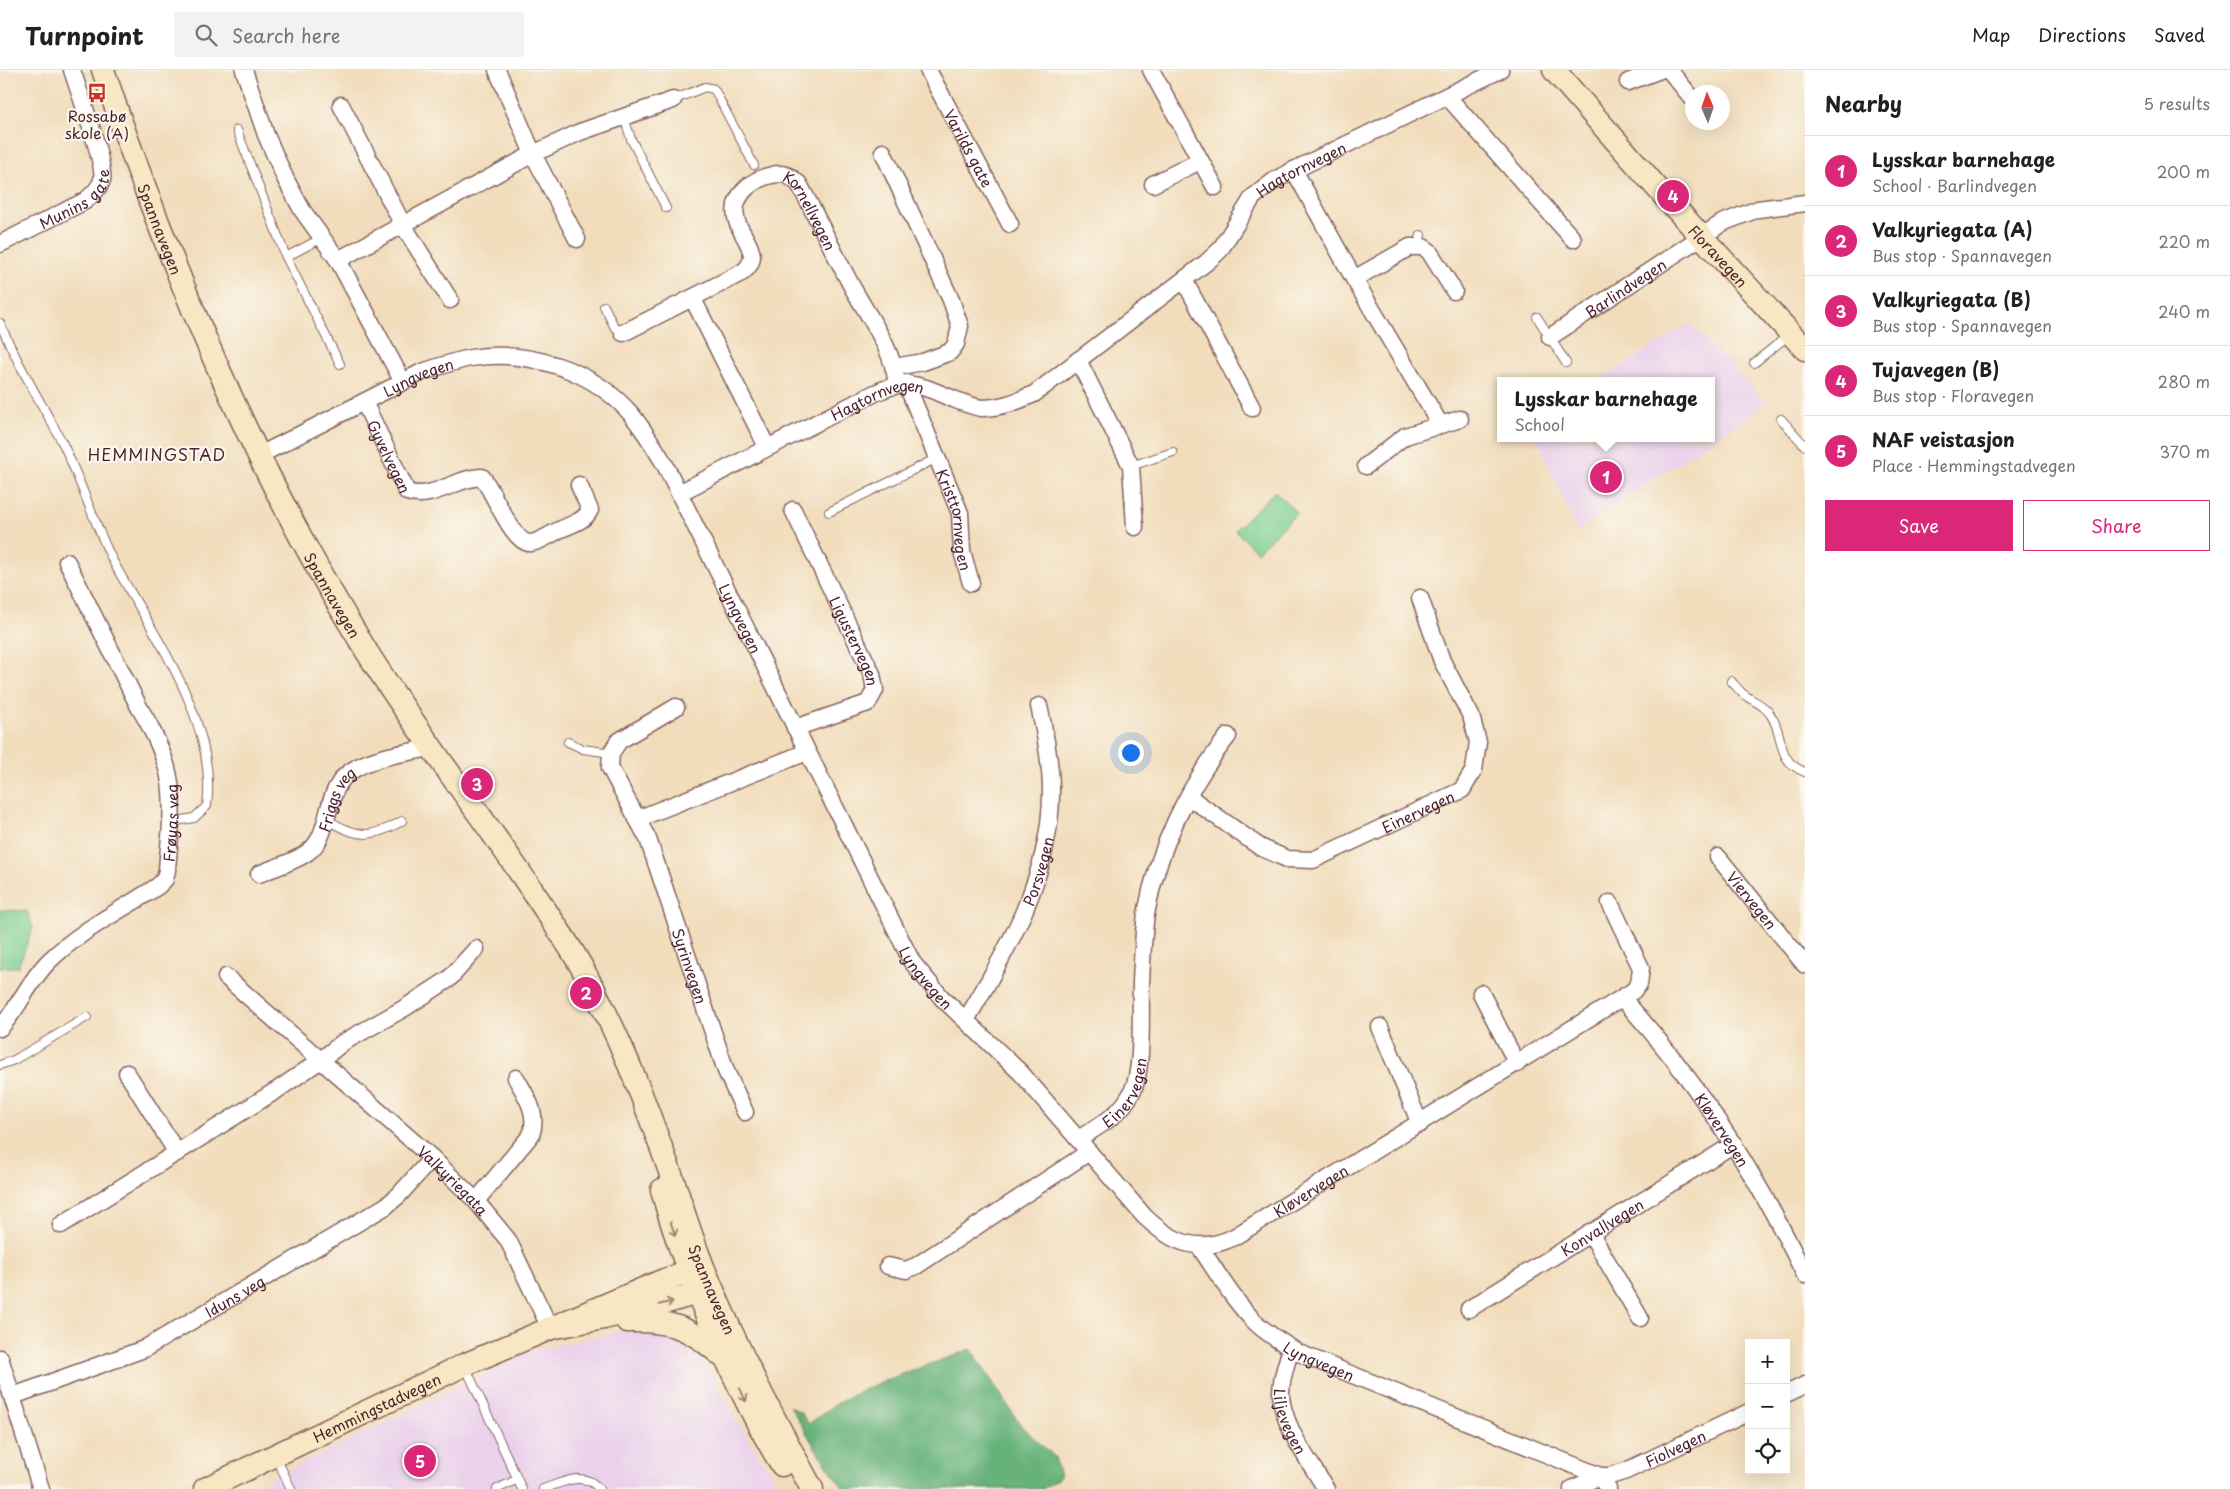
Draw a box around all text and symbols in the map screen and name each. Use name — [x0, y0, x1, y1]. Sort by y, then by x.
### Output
search box — [174, 12, 524, 57]
text: Turnpoint — [25, 17, 144, 53]
icon: search — [192, 21, 220, 49]
text: Search here — [232, 21, 341, 49]
text: Map — [1972, 21, 2010, 48]
text: Directions — [2038, 21, 2126, 48]
text: Saved — [2154, 21, 2205, 48]
bus stop icon: Rossabø skole (A) — [86, 82, 108, 104]
north arrow — [1685, 85, 1730, 130]
text: Nearby — [1825, 87, 1902, 119]
text: 5 results — [2143, 91, 2210, 115]
place label: Rossabø skole (A) — [65, 104, 129, 144]
street label: Varilds gate — [939, 105, 1000, 191]
street label: Hagtornvegen — [1250, 135, 1350, 203]
text: Lysskar barnehage — [1872, 145, 2055, 173]
text: 1 — [1837, 159, 1845, 183]
text: 200 m — [2157, 159, 2210, 183]
street label: Kornellvegen — [780, 164, 843, 254]
street label: Munins gate — [35, 169, 114, 234]
text: School · Barlindvegen — [1872, 173, 2037, 197]
pin: 4 — [1657, 177, 1689, 215]
street label: Spannavegen — [133, 180, 189, 278]
text: Valkyriegata (A) — [1872, 215, 2033, 243]
street label: Floravegen — [1684, 219, 1754, 292]
text: 2 — [1835, 229, 1847, 253]
text: 220 m — [2159, 229, 2210, 253]
text: Bus stop · Spannavegen — [1872, 243, 2052, 267]
street label: Barlindvegen — [1580, 252, 1670, 323]
text: Valkyriegata (B) — [1872, 285, 2031, 313]
text: 3 — [1836, 299, 1846, 323]
text: 240 m — [2158, 299, 2210, 323]
text: Bus stop · Spannavegen — [1872, 313, 2052, 337]
street label: Lyngvegen — [379, 351, 456, 402]
text: Tujavegen (B) — [1872, 355, 1999, 383]
text: 4 — [1836, 369, 1846, 393]
text: 280 m — [2158, 369, 2210, 393]
street label: Hagtornvegen — [826, 373, 927, 425]
popup — [1497, 377, 1715, 442]
text: Bus stop · Floravegen — [1872, 383, 2034, 407]
text: Lysskar barnehage — [1514, 384, 1698, 412]
text: School — [1514, 412, 1565, 436]
street label: Gyvelvegen — [362, 416, 417, 497]
text: NAF veistasjon — [1872, 425, 2015, 453]
text: 5 — [1836, 439, 1846, 463]
text: 370 m — [2160, 439, 2210, 463]
district label: HEMMINGSTAD — [88, 442, 226, 466]
text: Place · Hemmingstadvegen — [1872, 453, 2076, 477]
pin: 1 — [1590, 458, 1622, 496]
street label: Kristtornvegen — [931, 465, 978, 573]
button: Save — [1825, 500, 2013, 551]
button: Share — [2023, 500, 2210, 551]
street label: Spannavegen — [299, 548, 367, 642]
street label: Lyngvegen — [714, 579, 768, 657]
street label: Ligustervegen — [825, 592, 885, 687]
your location — [1118, 740, 1144, 766]
street label: Friggs veg — [312, 760, 360, 835]
pin: 3 — [461, 765, 493, 803]
street label: Frøyas veg — [156, 783, 183, 863]
street label: Einervegen — [1377, 784, 1458, 838]
street label: Porsvegen — [1016, 834, 1058, 909]
street label: Viervegen — [1722, 866, 1783, 934]
street label: Syrinvegen — [667, 925, 714, 1007]
street label: Lyngvegen — [894, 942, 958, 1014]
pin: 2 — [570, 974, 602, 1012]
street label: Einervegen — [1097, 1057, 1151, 1132]
street label: Kløvervegen — [1690, 1088, 1756, 1171]
street label: Valkyriegata — [413, 1139, 495, 1220]
street label: Kløvervegen — [1268, 1158, 1352, 1222]
street label: Konvallvegen — [1555, 1192, 1647, 1261]
one-way arrow — [669, 1221, 678, 1236]
street label: Spannavegen — [684, 1241, 742, 1338]
street label: Iduns veg — [200, 1269, 269, 1322]
one-way arrow — [657, 1297, 673, 1307]
street label: Lyngvegen — [1279, 1335, 1358, 1386]
map controls — [1745, 1339, 1790, 1474]
button: + — [1745, 1339, 1790, 1384]
street label: Hemmingstadvegen — [308, 1366, 444, 1447]
button: − — [1745, 1384, 1790, 1429]
one-way arrow — [739, 1387, 748, 1402]
street label: Liljevegen — [1269, 1388, 1313, 1458]
street label: Fiolvegen — [1641, 1423, 1709, 1472]
button: locate — [1745, 1429, 1790, 1474]
pin: 5 — [404, 1442, 436, 1480]

